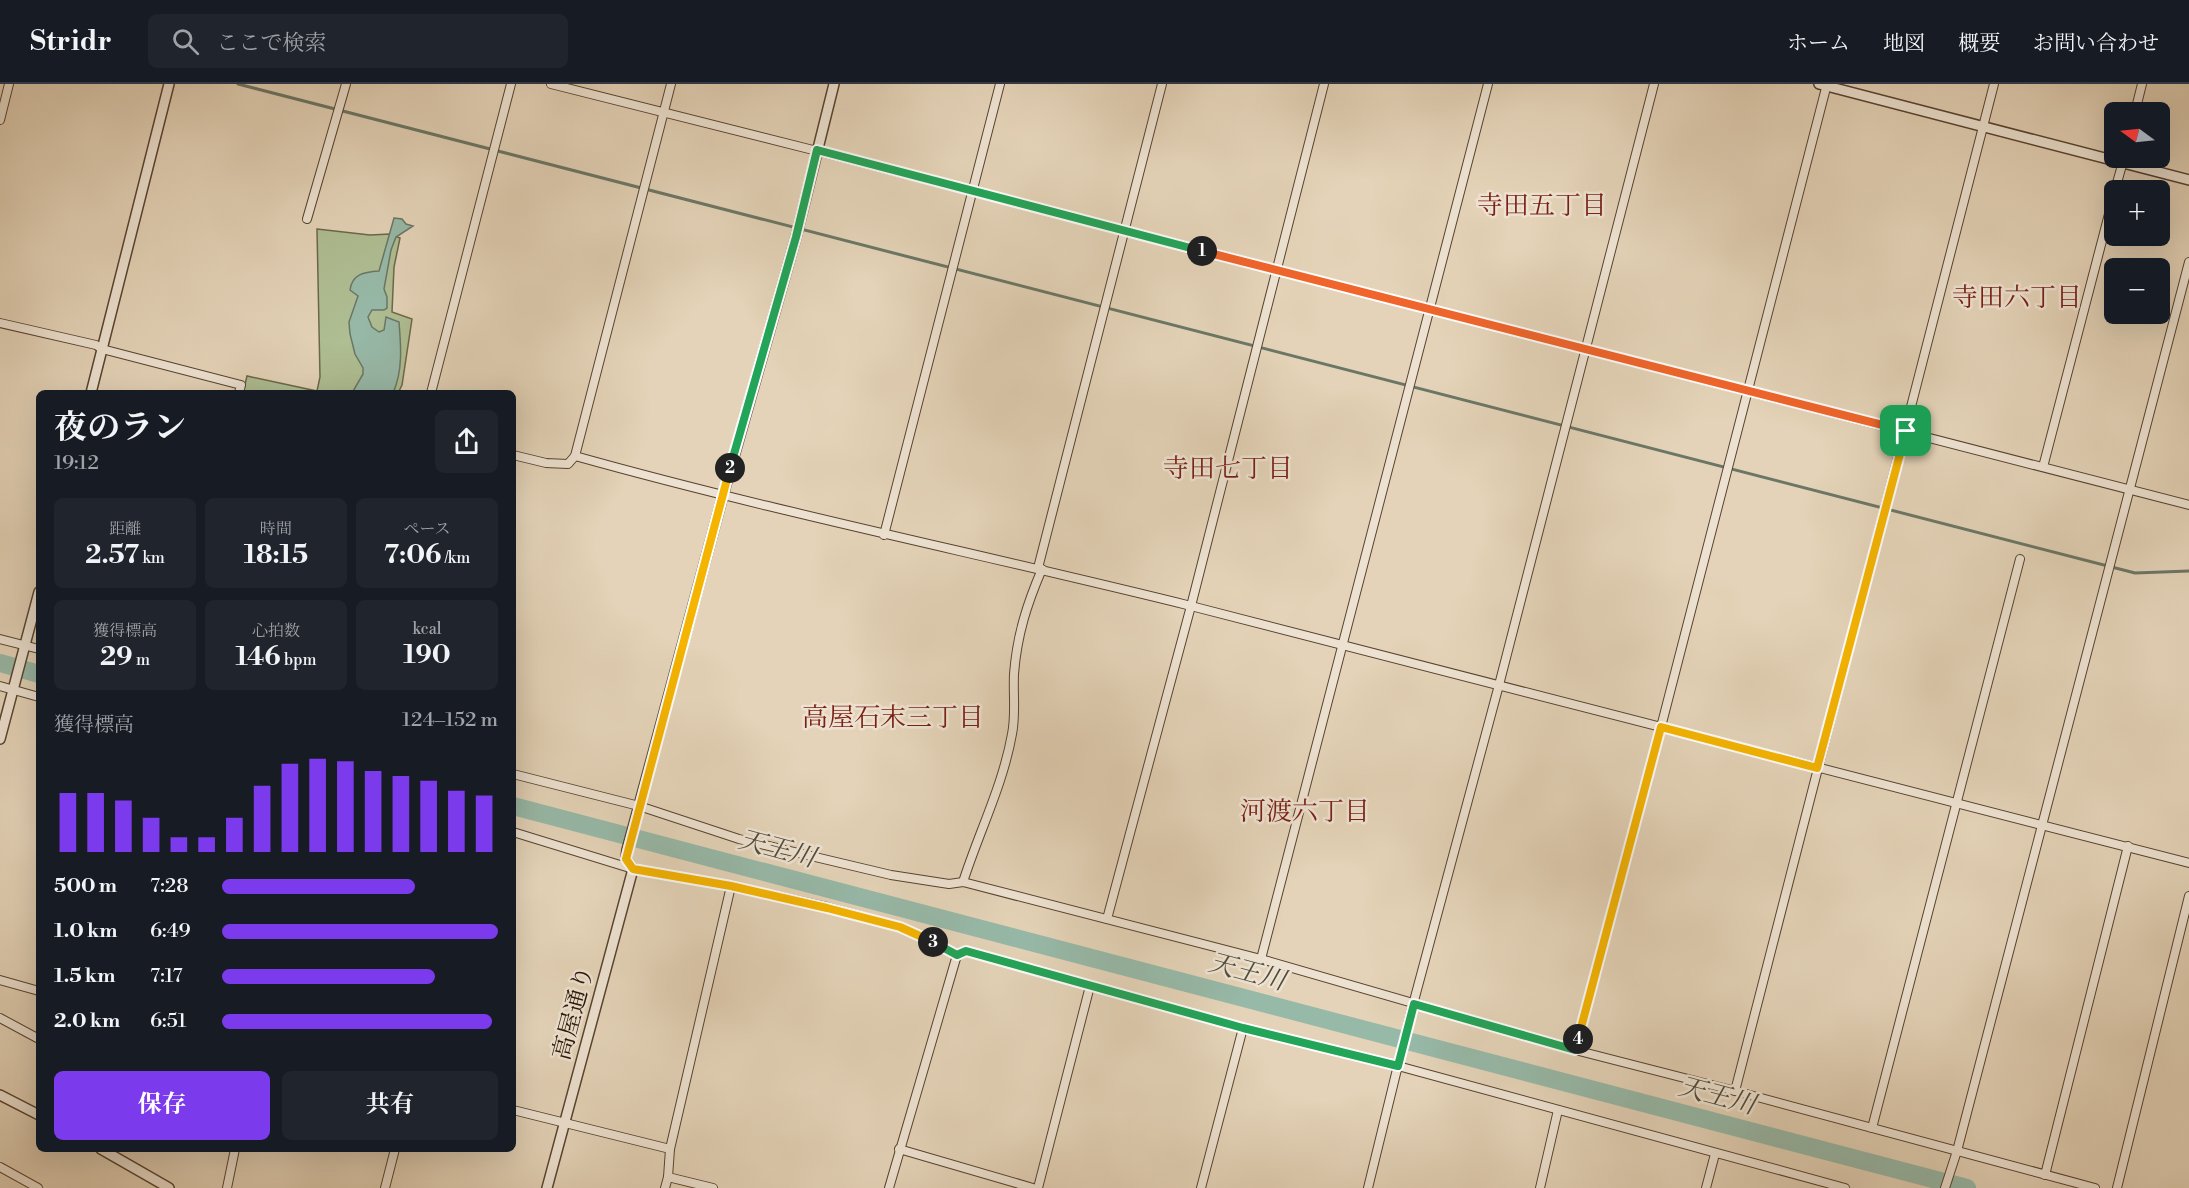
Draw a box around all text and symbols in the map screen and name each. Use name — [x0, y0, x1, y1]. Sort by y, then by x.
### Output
search box — [148, 14, 568, 68]
text: Stridr — [30, 24, 112, 59]
icon: search — [169, 25, 202, 58]
text: ここで検索 — [217, 30, 327, 57]
text: ホーム — [1787, 31, 1850, 57]
text: 地図 — [1883, 31, 1925, 57]
text: 概要 — [1958, 31, 2000, 57]
text: お問い合わせ — [2033, 31, 2159, 57]
north arrow — [2104, 102, 2170, 168]
map controls — [2104, 102, 2170, 324]
button: + — [2104, 180, 2170, 246]
district label: 寺田五丁目 — [1477, 190, 1607, 222]
pin: 1 — [1187, 236, 1217, 266]
text: 1 — [1198, 241, 1206, 261]
button: − — [2104, 258, 2170, 324]
district label: 寺田六丁目 — [1952, 282, 2082, 314]
pin — [1880, 405, 1931, 456]
text: 夜のラン — [54, 408, 186, 449]
button: share — [435, 410, 498, 473]
icon: arrive — [1889, 414, 1922, 447]
text: 19:12 — [54, 451, 99, 476]
pin: 2 — [715, 453, 745, 483]
district label: 寺田七丁目 — [1163, 453, 1293, 485]
text: 2 — [725, 458, 735, 478]
text: 距離 — [109, 519, 141, 539]
text: 時間 — [260, 519, 292, 539]
text: ペース — [403, 519, 451, 539]
text: 2.57 — [85, 539, 139, 571]
text: 18:15 — [244, 539, 308, 571]
text: 7:06 — [384, 539, 441, 571]
text: km — [139, 548, 165, 568]
text: /km — [441, 548, 470, 568]
text: kcal — [412, 619, 442, 639]
text: 獲得標高 — [93, 621, 157, 641]
text: 心拍数 — [252, 621, 300, 641]
text: 190 — [403, 639, 451, 671]
text: 29 — [100, 641, 133, 673]
text: 146 — [236, 641, 281, 673]
text: m — [133, 650, 150, 670]
text: bpm — [281, 650, 316, 670]
district label: 高屋石末三丁目 — [802, 702, 984, 734]
text: 124–152 m — [402, 708, 498, 733]
text: 獲得標高 — [54, 713, 134, 738]
district label: 河渡六丁目 — [1240, 796, 1370, 828]
water label: 天王川 — [735, 823, 822, 875]
text: 500 m — [54, 874, 117, 899]
text: 7:28 — [150, 874, 189, 899]
text: 1.0 km — [54, 919, 118, 944]
text: 6:49 — [150, 919, 191, 944]
pin: 3 — [918, 927, 948, 957]
text: 3 — [928, 932, 938, 952]
water label: 天王川 — [1205, 946, 1292, 998]
street label: 高屋通り — [547, 963, 601, 1063]
text: 1.5 km — [54, 964, 115, 989]
text: 7:17 — [150, 964, 183, 989]
text: 2.0 km — [54, 1009, 120, 1034]
text: 6:51 — [150, 1009, 186, 1034]
pin: 4 — [1563, 1024, 1593, 1054]
text: 4 — [1573, 1029, 1583, 1049]
water label: 天王川 — [1675, 1070, 1762, 1122]
button: 保存 — [54, 1071, 270, 1140]
button: 共有 — [282, 1071, 498, 1140]

